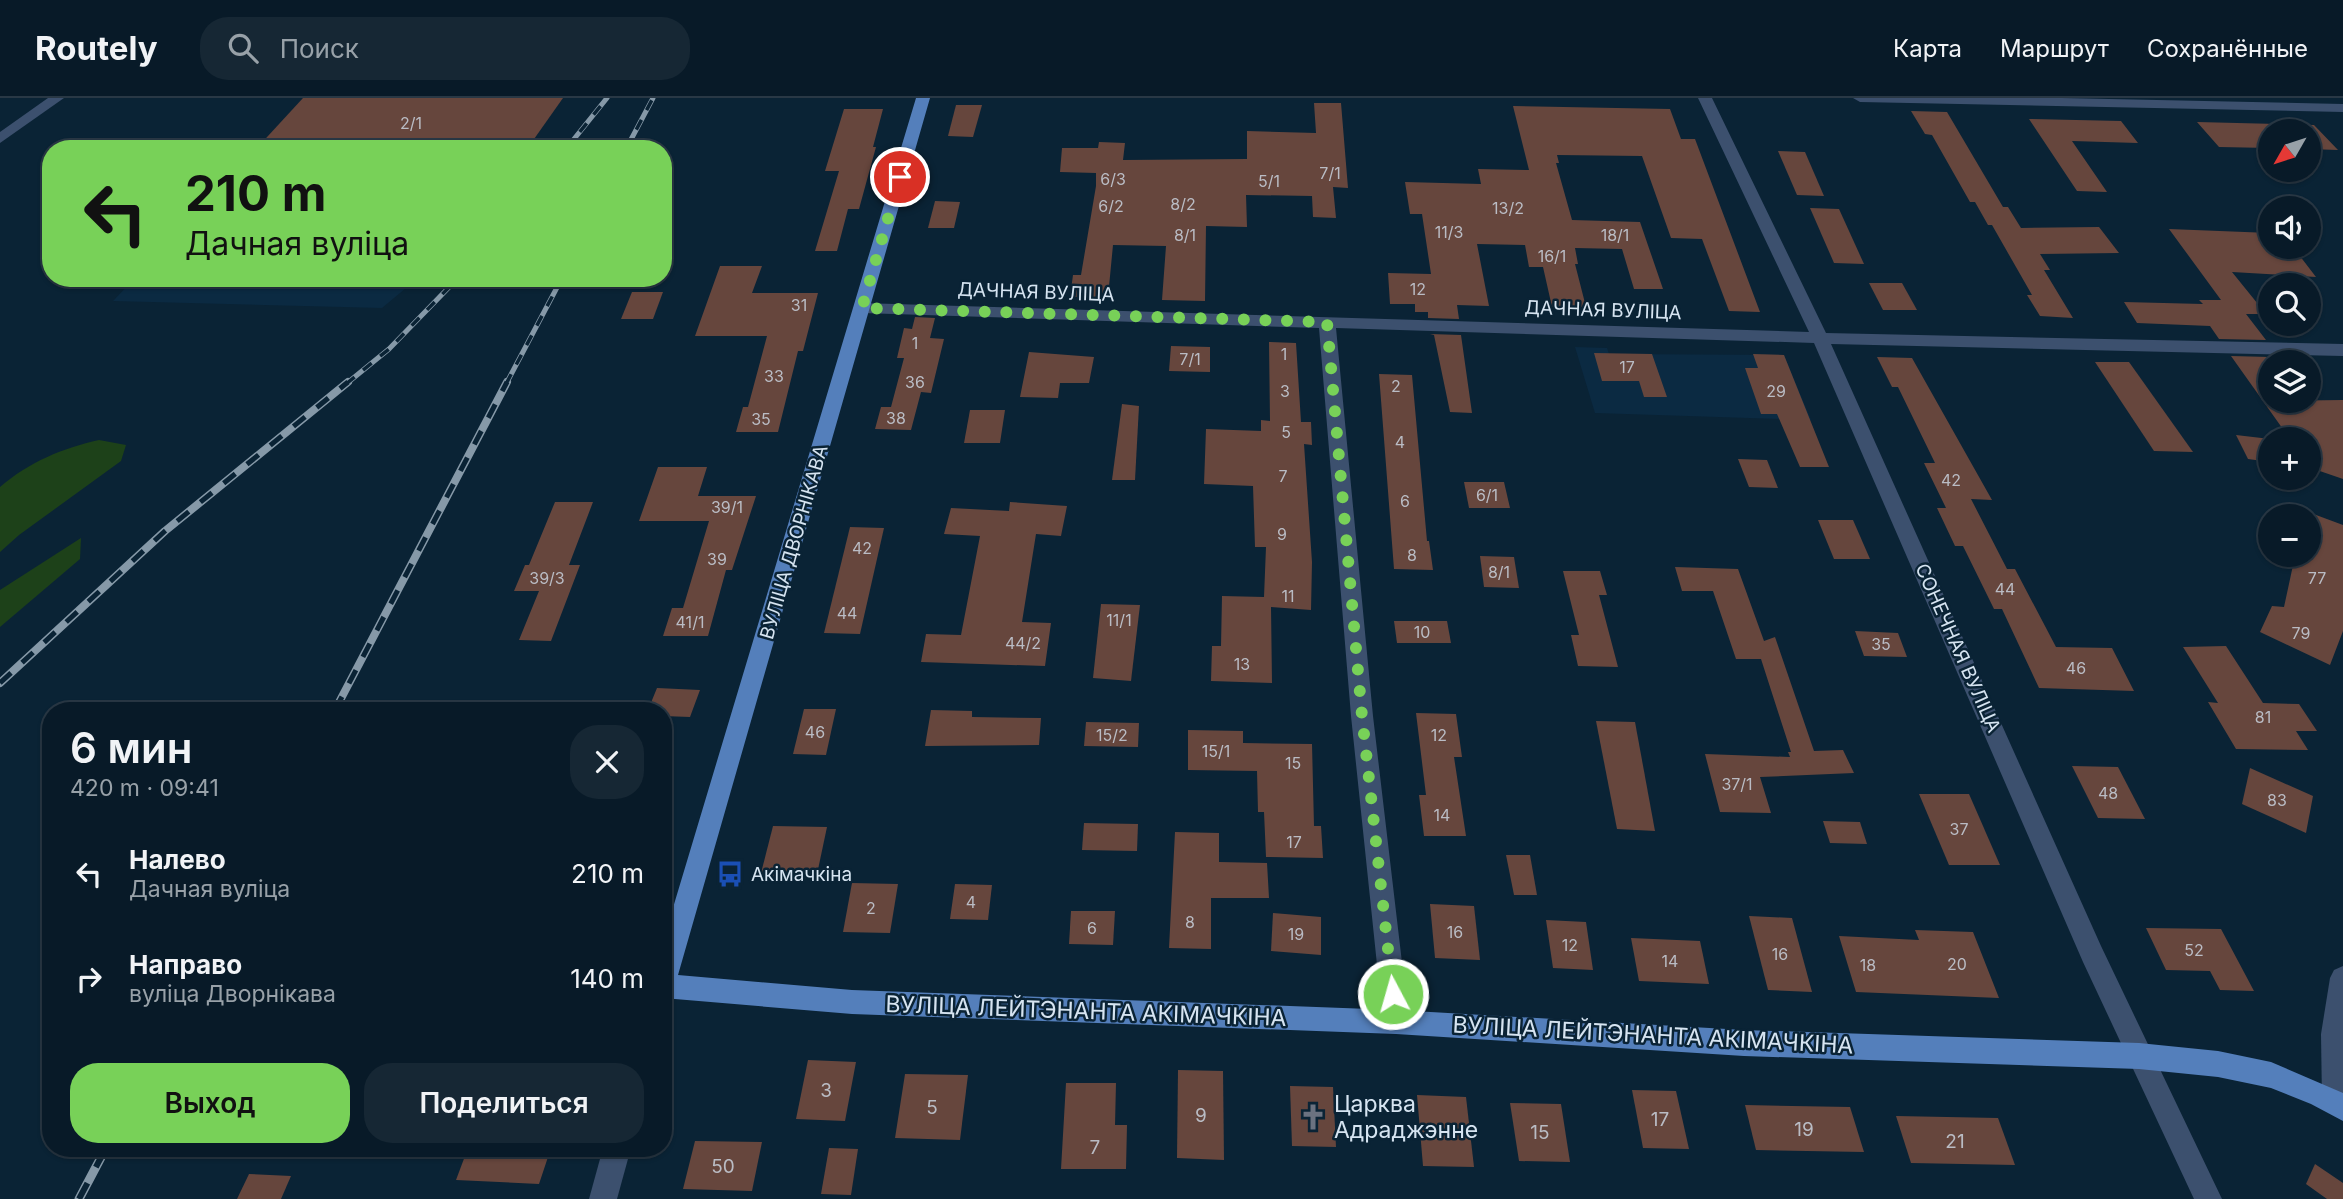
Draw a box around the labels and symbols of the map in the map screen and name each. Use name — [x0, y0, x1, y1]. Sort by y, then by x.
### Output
house number: 2/1 — [400, 113, 422, 133]
north arrow — [2258, 119, 2320, 182]
pin — [870, 147, 930, 207]
house number: 7/1 — [1319, 163, 1341, 183]
house number: 6/3 — [1100, 169, 1126, 189]
house number: 5/1 — [1258, 171, 1280, 191]
house number: 8/2 — [1170, 194, 1196, 214]
house number: 6/2 — [1098, 196, 1124, 216]
house number: 13/2 — [1492, 198, 1524, 218]
house number: 11/3 — [1435, 222, 1463, 242]
house number: 8/1 — [1174, 225, 1196, 245]
house number: 18/1 — [1601, 225, 1629, 245]
house number: 16/1 — [1538, 246, 1566, 266]
street label: ДАЧНАЯ ВУЛІЦА — [957, 278, 1115, 306]
house number: 12 — [1410, 279, 1426, 299]
house number: 31 — [791, 295, 807, 315]
street label: ДАЧНАЯ ВУЛІЦА — [1524, 296, 1682, 324]
house number: 1 — [912, 333, 918, 353]
house number: 1 — [1281, 344, 1287, 364]
house number: 7/1 — [1179, 349, 1201, 369]
house number: 17 — [1619, 357, 1635, 377]
house number: 33 — [764, 366, 784, 386]
house number: 36 — [905, 372, 925, 392]
house number: 2 — [1391, 376, 1401, 396]
house number: 3 — [1280, 381, 1290, 401]
house number: 29 — [1766, 381, 1786, 401]
house number: 38 — [886, 408, 906, 428]
house number: 35 — [751, 409, 771, 429]
house number: 5 — [1281, 422, 1291, 442]
house number: 4 — [1395, 432, 1405, 452]
street label: ВУЛІЦА ДВОРНІКАВА — [755, 442, 833, 642]
house number: 7 — [1278, 466, 1288, 486]
house number: 42 — [1941, 470, 1961, 490]
house number: 6/1 — [1476, 485, 1498, 505]
house number: 6 — [1400, 491, 1410, 511]
house number: 39/1 — [711, 497, 743, 517]
house number: 9 — [1277, 524, 1287, 544]
house number: 42 — [852, 538, 872, 558]
house number: 8 — [1407, 545, 1417, 565]
house number: 39 — [707, 549, 727, 569]
street label: СОНЕЧНАЯ ВУЛІЦА — [1910, 560, 2006, 736]
house number: 8/1 — [1488, 562, 1510, 582]
house number: 39/3 — [529, 568, 565, 588]
house number: 77 — [2308, 568, 2326, 588]
house number: 44 — [1995, 579, 2015, 599]
house number: 11 — [1281, 586, 1295, 606]
house number: 44 — [837, 603, 857, 623]
house number: 11/1 — [1106, 610, 1132, 630]
house number: 41/1 — [676, 612, 704, 632]
house number: 10 — [1414, 622, 1430, 642]
house number: 79 — [2292, 623, 2310, 643]
house number: 44/2 — [1005, 633, 1041, 653]
house number: 35 — [1871, 634, 1891, 654]
house number: 13 — [1234, 654, 1250, 674]
house number: 46 — [2066, 658, 2086, 678]
house number: 81 — [2255, 707, 2271, 727]
house number: 46 — [805, 722, 825, 742]
house number: 15/2 — [1096, 725, 1128, 745]
house number: 12 — [1431, 725, 1447, 745]
house number: 15/1 — [1202, 741, 1230, 761]
house number: 15 — [1285, 753, 1301, 773]
house number: 37/1 — [1721, 774, 1753, 794]
house number: 48 — [2098, 783, 2118, 803]
house number: 83 — [2267, 790, 2287, 810]
house number: 14 — [1434, 805, 1450, 825]
house number: 37 — [1950, 819, 1968, 839]
house number: 17 — [1286, 832, 1302, 852]
bus stop icon: Акімачкіна — [715, 859, 745, 889]
place label: Акімачкіна — [751, 863, 852, 886]
house number: 4 — [966, 892, 976, 912]
house number: 2 — [866, 898, 876, 918]
house number: 8 — [1185, 912, 1195, 932]
house number: 6 — [1087, 918, 1097, 938]
house number: 16 — [1447, 922, 1463, 942]
house number: 19 — [1288, 924, 1304, 944]
house number: 12 — [1562, 935, 1578, 955]
house number: 52 — [2184, 940, 2204, 960]
house number: 16 — [1772, 944, 1788, 964]
house number: 14 — [1662, 951, 1678, 971]
house number: 20 — [1947, 954, 1967, 974]
house number: 18 — [1860, 955, 1876, 975]
position arrow — [1356, 957, 1430, 1031]
street label: ВУЛІЦА ЛЕЙТЭНАНТА АКІМАЧКІНА — [885, 990, 1287, 1032]
street label: ВУЛІЦА ЛЕЙТЭНАНТА АКІМАЧКІНА — [1452, 1011, 1854, 1059]
house number: 3 — [820, 1079, 832, 1102]
place label: Царква Адраджэнне — [1334, 1090, 1478, 1144]
house number: 5 — [926, 1096, 938, 1119]
church icon: Царква Адраджэнне — [1298, 1102, 1328, 1132]
house number: 9 — [1195, 1104, 1207, 1127]
house number: 17 — [1651, 1108, 1669, 1131]
house number: 19 — [1794, 1118, 1814, 1141]
house number: 15 — [1530, 1121, 1550, 1144]
house number: 21 — [1945, 1130, 1965, 1153]
house number: 7 — [1090, 1136, 1100, 1159]
house number: 50 — [711, 1155, 735, 1178]

